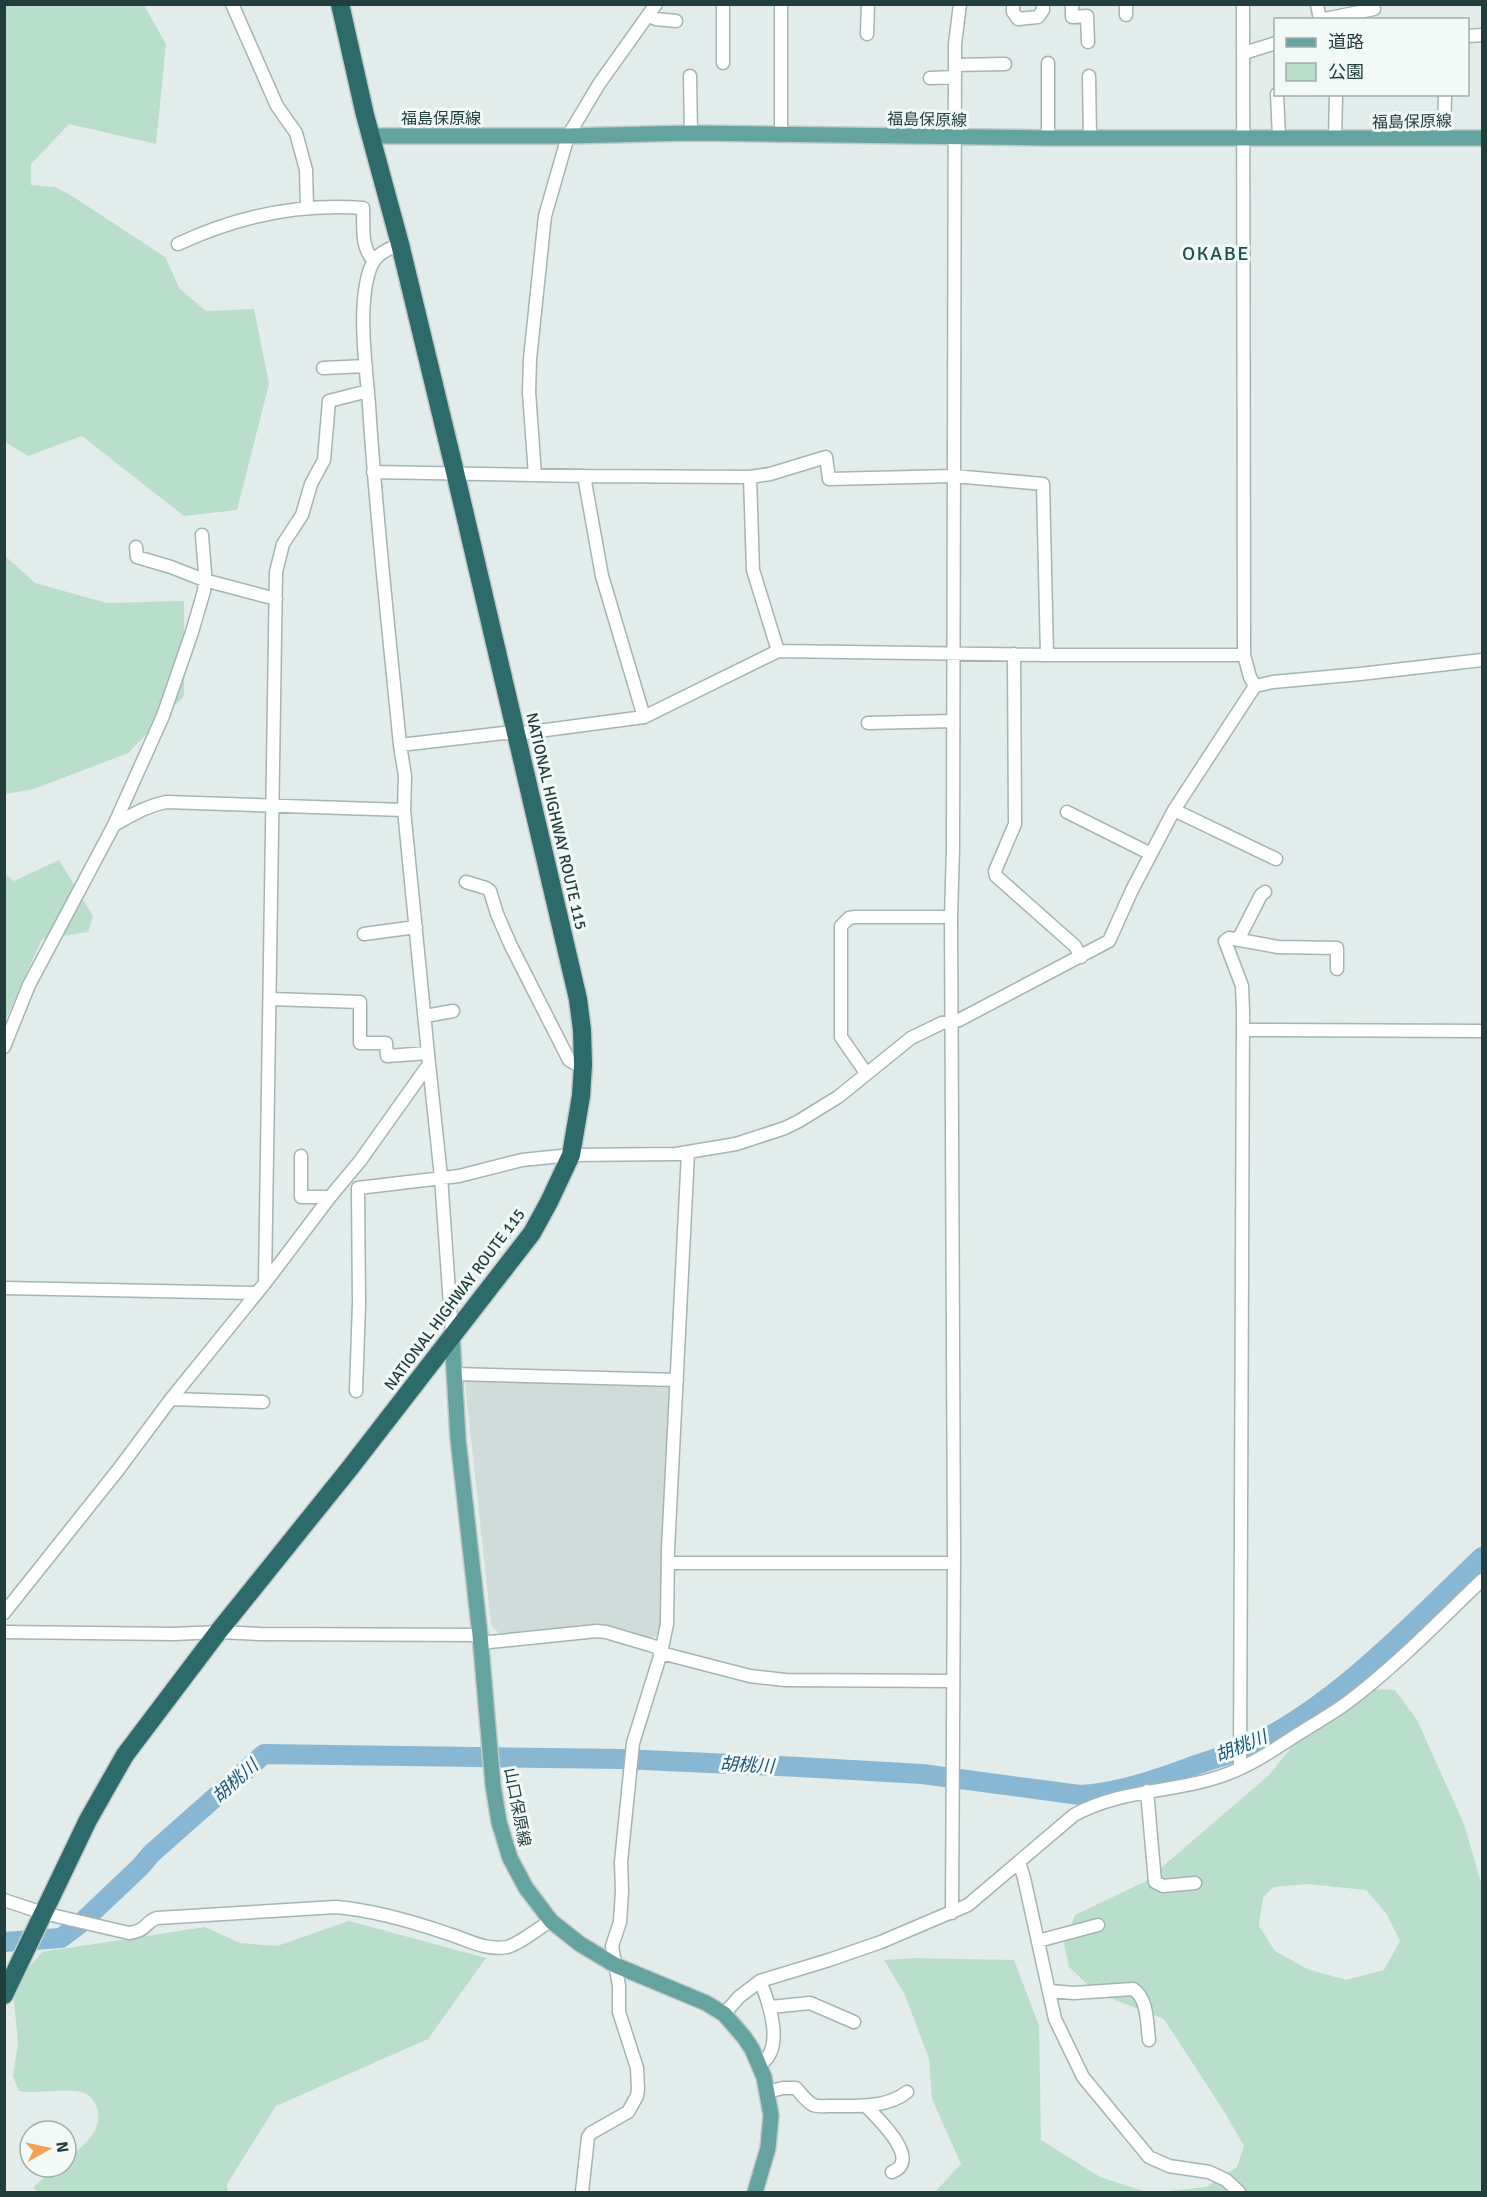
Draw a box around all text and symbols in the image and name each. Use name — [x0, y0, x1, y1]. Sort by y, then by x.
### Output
legend — [1274, 18, 1469, 96]
text: 道路 — [1328, 31, 1364, 53]
text: 公園 — [1328, 61, 1364, 83]
street label: 福島保原線 — [401, 109, 481, 129]
street label: 福島保原線 — [887, 109, 967, 131]
street label: 福島保原線 — [1372, 111, 1452, 133]
district label: OKABE — [1182, 241, 1250, 266]
street label: NATIONAL HIGHWAY ROUTE 115 — [521, 711, 591, 932]
street label: NATIONAL HIGHWAY ROUTE 115 — [380, 1205, 530, 1394]
water label: 胡桃川 — [1212, 1725, 1272, 1766]
water label: 胡桃川 — [208, 1753, 264, 1807]
water label: 胡桃川 — [719, 1753, 777, 1778]
street label: 山口保原線 — [500, 1766, 534, 1848]
north arrow — [18, 2119, 78, 2179]
text: N — [51, 2140, 73, 2154]

